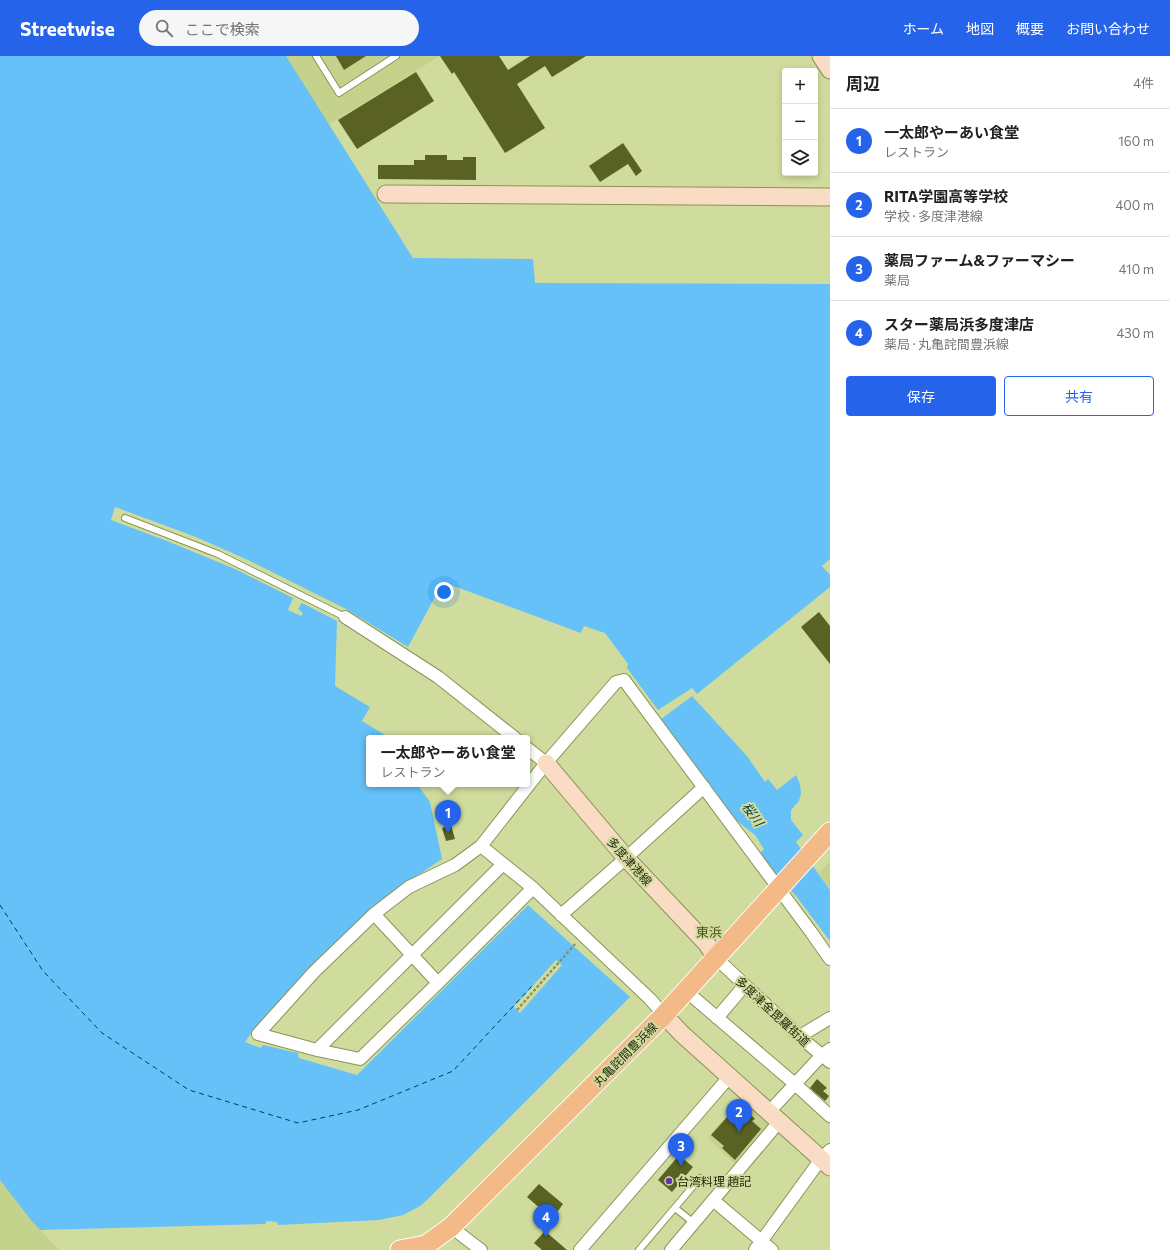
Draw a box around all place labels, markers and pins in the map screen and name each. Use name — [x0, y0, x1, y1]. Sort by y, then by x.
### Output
pin: 1 — [435, 800, 461, 833]
pin: 2 — [726, 1099, 752, 1132]
pin: 3 — [668, 1133, 694, 1166]
place label: 台湾料理 趙記 — [677, 1174, 751, 1188]
marker: 台湾料理 趙記 — [664, 1176, 674, 1186]
pin: 4 — [533, 1204, 559, 1237]

